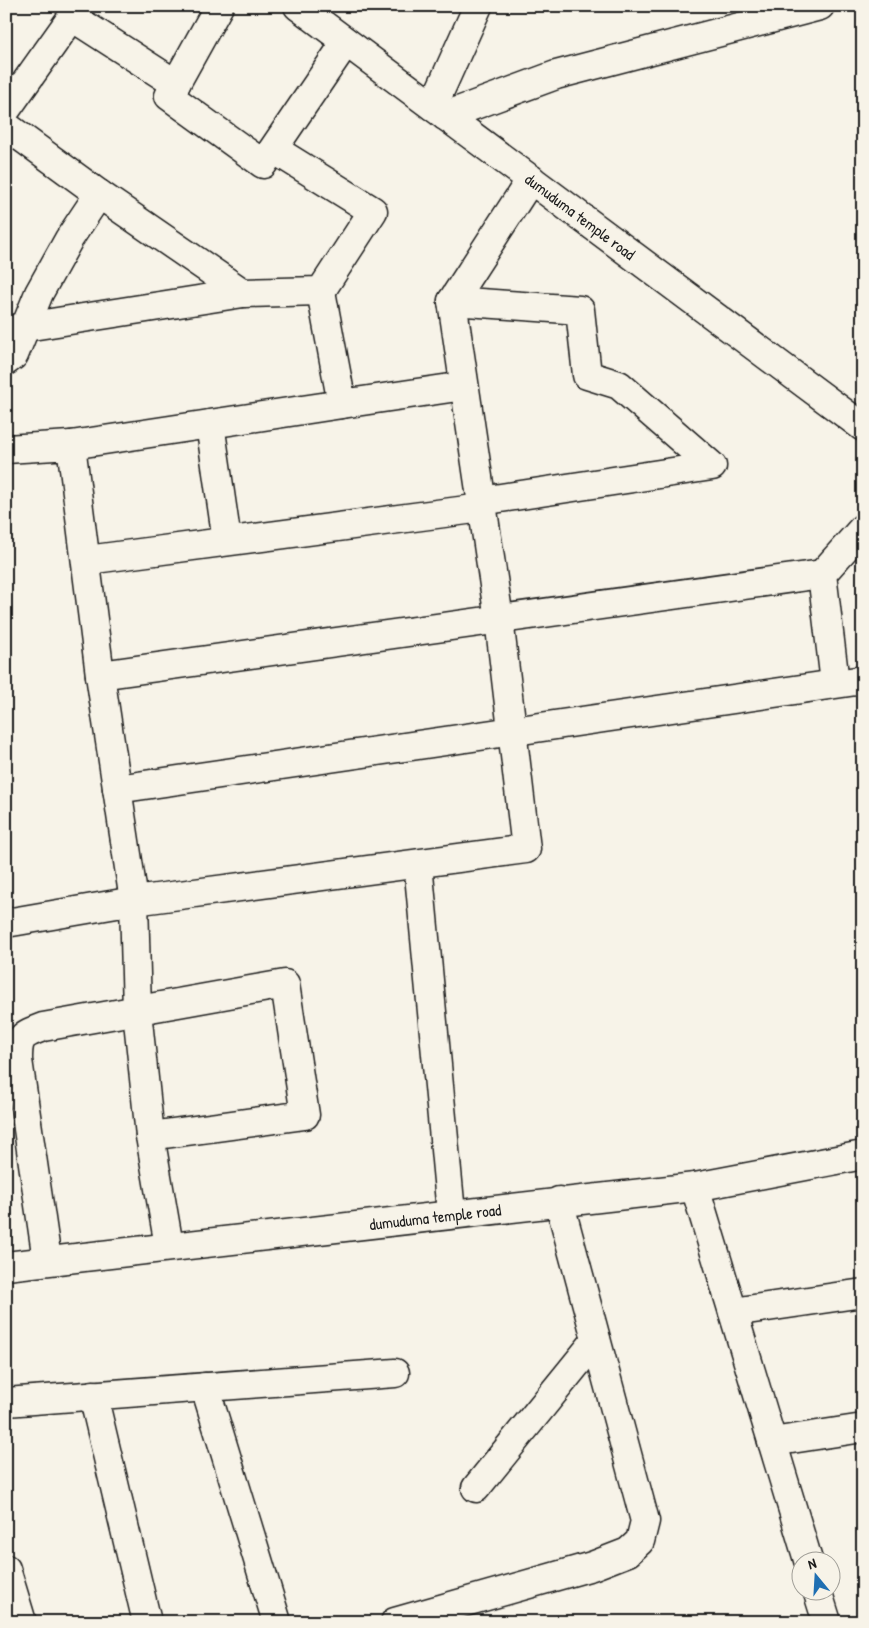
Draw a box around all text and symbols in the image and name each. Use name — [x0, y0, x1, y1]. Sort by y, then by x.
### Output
street label: dumuduma temple road — [521, 168, 640, 265]
street label: dumuduma temple road — [368, 1198, 502, 1235]
north arrow — [792, 1550, 842, 1600]
text: N — [805, 1553, 819, 1573]

